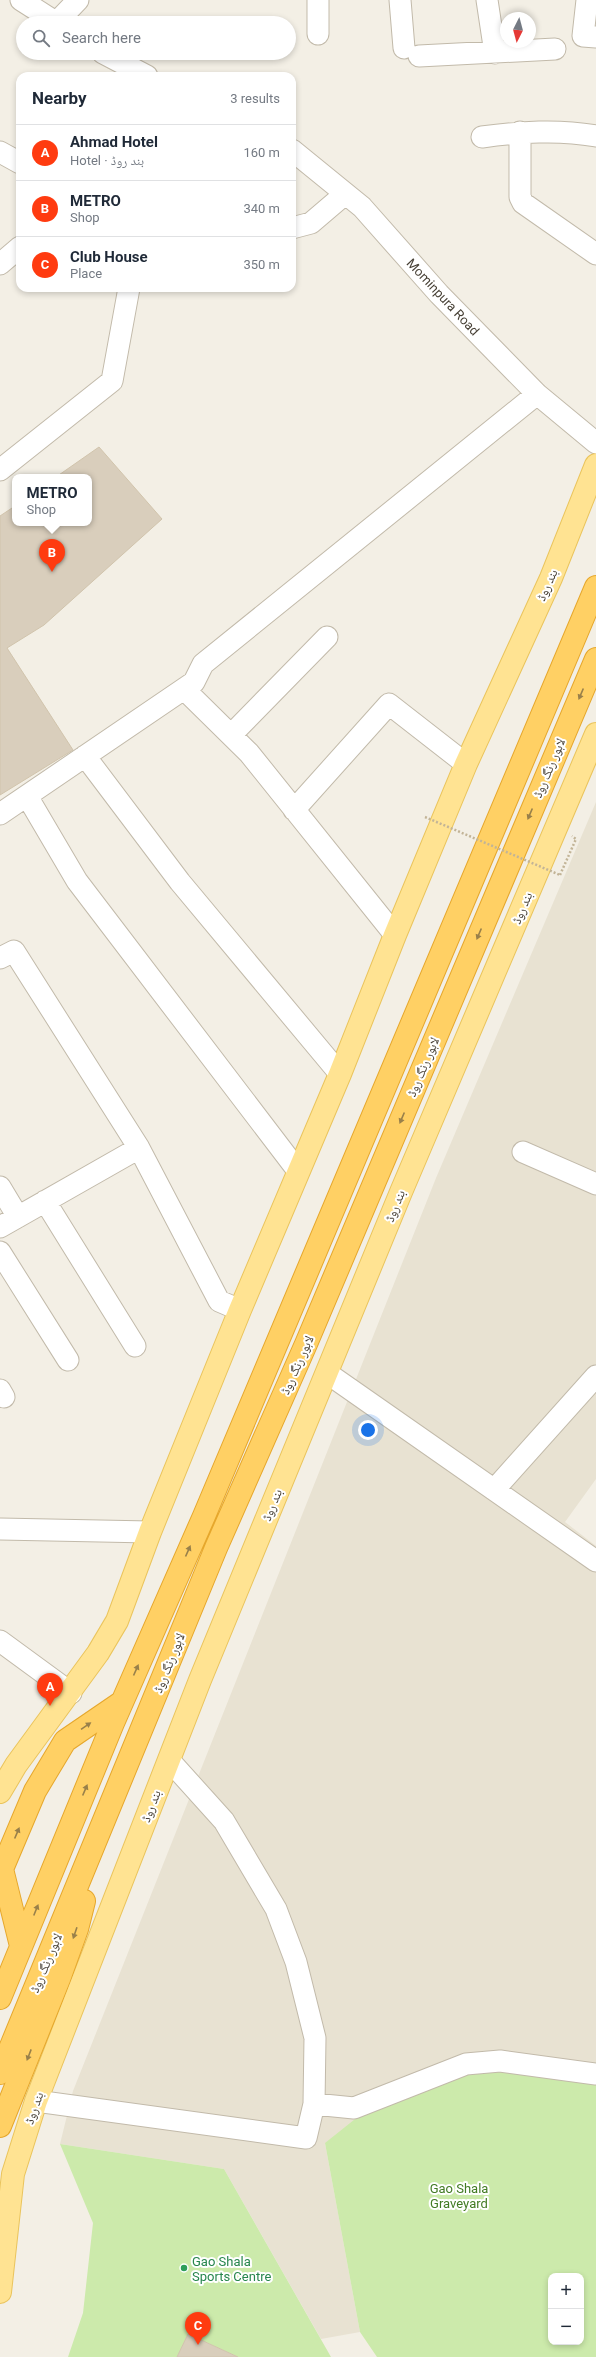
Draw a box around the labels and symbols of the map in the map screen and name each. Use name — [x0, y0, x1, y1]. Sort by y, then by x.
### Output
north arrow — [500, 12, 536, 48]
street label: Mominpura Road — [404, 256, 482, 338]
pin: B — [39, 539, 65, 572]
street label: بند روڈ — [533, 567, 562, 604]
one-way arrow — [578, 689, 584, 700]
street label: لاہور رنگ روڈ — [530, 736, 569, 800]
one-way arrow — [527, 809, 533, 820]
street label: بند روڈ — [509, 890, 536, 927]
one-way arrow — [476, 928, 482, 940]
street label: لاہور رنگ روڈ — [404, 1035, 443, 1099]
one-way arrow — [398, 1113, 404, 1125]
street label: بند روڈ — [382, 1188, 409, 1225]
street label: لاہور رنگ روڈ — [277, 1333, 318, 1397]
your location — [358, 1420, 378, 1440]
street label: بند روڈ — [259, 1487, 286, 1524]
one-way arrow — [185, 1546, 191, 1557]
street label: لاہور رنگ روڈ — [150, 1631, 189, 1695]
one-way arrow — [133, 1665, 139, 1676]
pin: A — [37, 1673, 63, 1706]
one-way arrow — [81, 1722, 91, 1730]
one-way arrow — [82, 1784, 88, 1795]
street label: بند روڈ — [138, 1788, 165, 1825]
one-way arrow — [14, 1827, 21, 1839]
one-way arrow — [33, 1904, 39, 1916]
one-way arrow — [72, 1928, 78, 1940]
street label: لاہور رنگ روڈ — [27, 1931, 66, 1995]
one-way arrow — [25, 2049, 31, 2061]
street label: بند روڈ — [21, 2090, 47, 2126]
park label: Gao Shala Graveyard — [430, 2181, 488, 2211]
place label: Gao Shala Sports Centre — [192, 2254, 271, 2284]
marker: Gao Shala Sports Centre — [179, 2263, 189, 2273]
pin: C — [185, 2312, 211, 2345]

